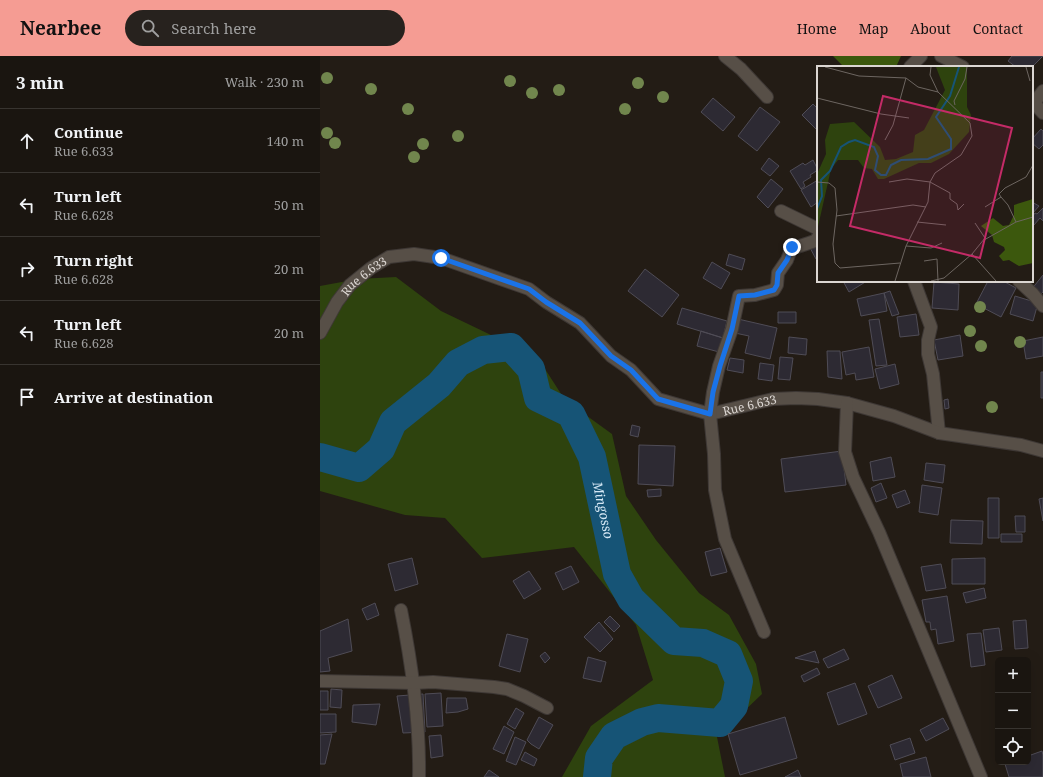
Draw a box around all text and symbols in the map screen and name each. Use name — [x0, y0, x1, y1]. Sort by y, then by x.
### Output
search box — [125, 10, 405, 46]
text: Nearbee — [20, 15, 101, 41]
icon: search — [139, 17, 161, 39]
text: Search here — [171, 18, 256, 38]
text: Home — [797, 19, 837, 38]
text: Map — [859, 19, 888, 38]
text: About — [910, 19, 951, 38]
text: Contact — [973, 19, 1023, 38]
inset map — [817, 66, 1033, 282]
text: 3 min — [16, 71, 64, 94]
text: Walk · 230 m — [225, 73, 304, 91]
text: Continue — [54, 122, 123, 142]
icon: ahead — [16, 130, 38, 152]
text: 140 m — [267, 132, 304, 150]
text: Rue 6.633 — [54, 142, 113, 160]
text: Turn left — [54, 186, 122, 206]
icon: left — [16, 194, 38, 216]
text: 50 m — [274, 196, 304, 214]
text: Rue 6.628 — [54, 206, 113, 224]
route end — [783, 238, 801, 256]
route start — [432, 249, 450, 267]
text: Turn right — [54, 250, 133, 270]
street label: Rue 6.633 — [336, 252, 390, 299]
icon: right — [16, 258, 38, 280]
text: 20 m — [274, 260, 304, 278]
text: Rue 6.628 — [54, 270, 113, 288]
text: Turn left — [54, 314, 122, 334]
icon: left — [16, 322, 38, 344]
text: 20 m — [274, 324, 304, 342]
text: Rue 6.628 — [54, 334, 113, 352]
icon: arrive — [16, 386, 38, 408]
text: Arrive at destination — [54, 387, 213, 407]
street label: Rue 6.633 — [721, 390, 778, 419]
water label: Mingosso — [588, 479, 618, 540]
map controls — [995, 657, 1031, 765]
button: + — [995, 657, 1031, 693]
button: − — [995, 693, 1031, 729]
button: locate — [995, 729, 1031, 765]

